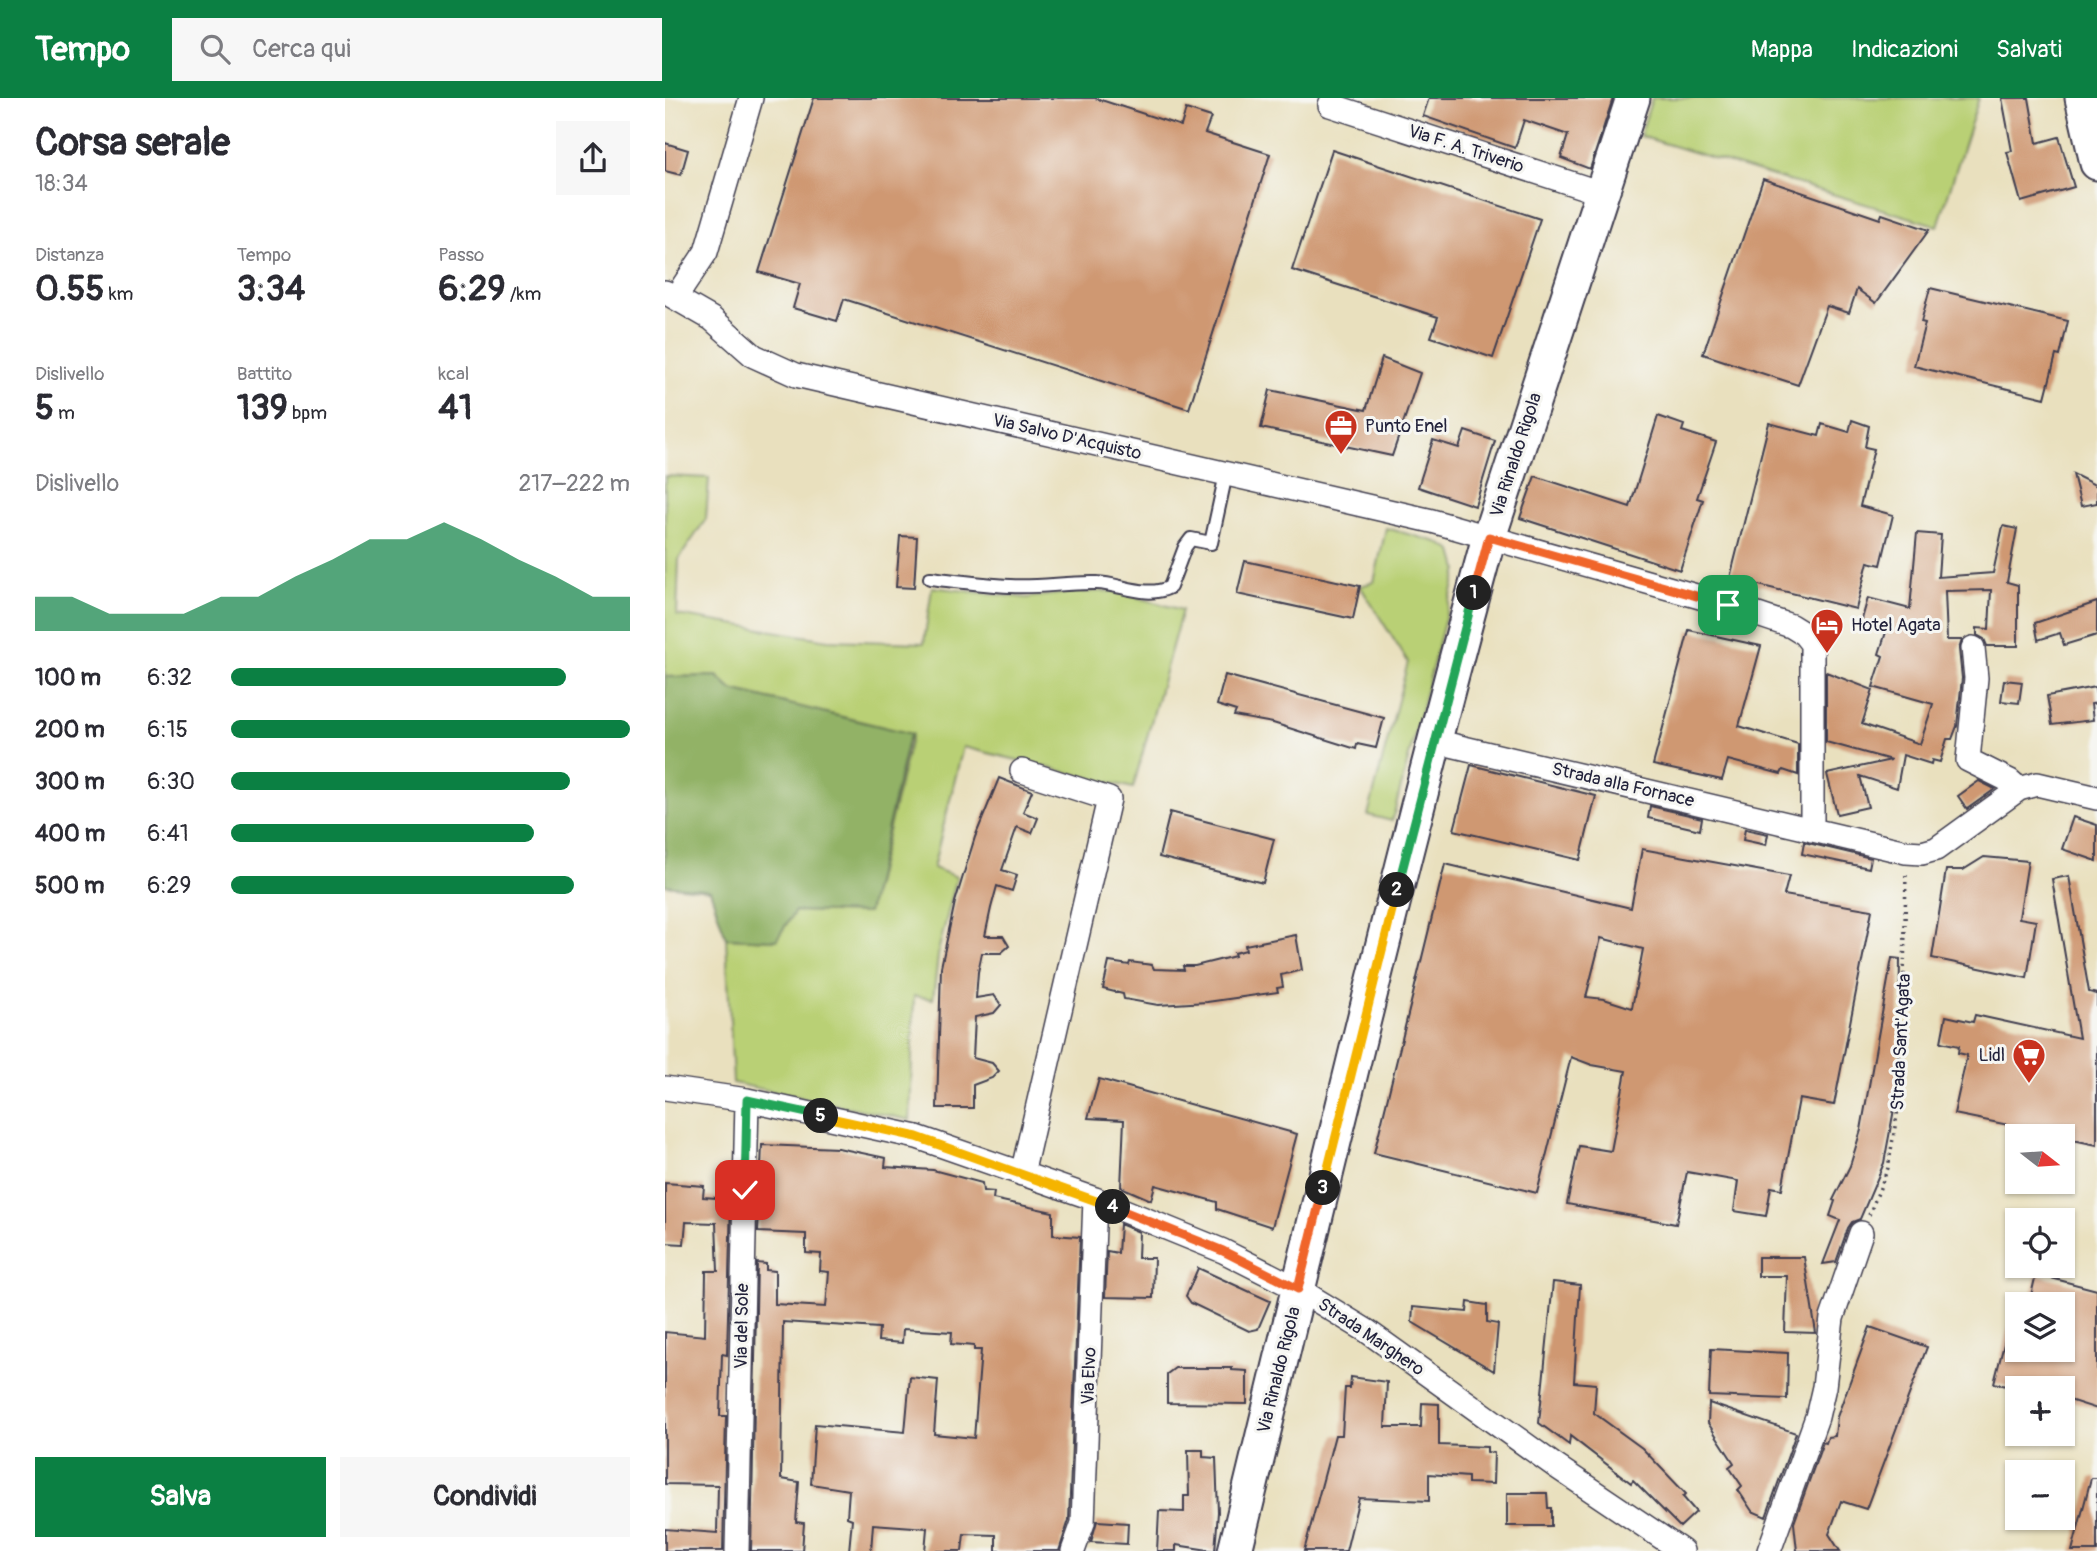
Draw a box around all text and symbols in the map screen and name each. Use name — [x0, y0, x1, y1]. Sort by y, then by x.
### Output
search box — [172, 18, 662, 81]
text: Tempo — [35, 29, 130, 70]
icon: search — [196, 30, 234, 68]
text: Cerca qui — [252, 33, 351, 65]
text: Mappa — [1751, 35, 1813, 64]
text: Indicazioni — [1851, 35, 1958, 64]
text: Salvati — [1996, 35, 2062, 64]
text: Corsa serale — [35, 119, 230, 167]
street label: Via F. A. Triverio — [1405, 119, 1527, 179]
button: share — [556, 121, 630, 195]
text: 18:34 — [35, 169, 88, 198]
text: Distanza — [35, 243, 104, 267]
text: Tempo — [237, 243, 291, 267]
text: Passo — [438, 243, 484, 267]
text: 0.55 — [35, 267, 105, 311]
text: 3:34 — [237, 267, 305, 311]
text: 6:29 — [438, 267, 506, 311]
text: km — [105, 282, 133, 306]
text: /km — [506, 282, 541, 306]
text: Dislivello — [35, 362, 104, 386]
text: Battito — [237, 362, 292, 386]
text: kcal — [438, 362, 469, 386]
text: 5 — [35, 386, 54, 430]
text: 139 — [237, 386, 288, 430]
text: 41 — [438, 386, 472, 430]
street label: Via Rinaldo Rigola — [1485, 390, 1547, 520]
text: m — [54, 401, 75, 425]
text: bpm — [288, 401, 327, 425]
office icon: Punto Enel — [1322, 407, 1360, 456]
street label: Via Salvo D'Acquisto — [990, 409, 1144, 465]
place label: Punto Enel — [1365, 415, 1448, 438]
text: Dislivello — [35, 469, 119, 498]
text: 217–222 m — [518, 469, 630, 498]
pin: 1 — [1457, 575, 1491, 610]
pin — [1698, 575, 1758, 635]
text: 1 — [1470, 580, 1477, 604]
icon: arrive — [1709, 586, 1747, 624]
hotel icon: Hotel Agata — [1808, 606, 1846, 655]
place label: Hotel Agata — [1851, 614, 1941, 637]
text: 100 m — [35, 663, 101, 692]
text: 6:32 — [147, 663, 192, 692]
text: 200 m — [35, 715, 105, 744]
text: 6:15 — [147, 715, 188, 744]
street label: Strada alla Fornace — [1550, 757, 1697, 813]
text: 300 m — [35, 767, 105, 796]
text: 6:30 — [147, 767, 195, 796]
text: 400 m — [35, 819, 105, 848]
text: 6:41 — [147, 819, 189, 848]
text: 500 m — [35, 871, 104, 900]
text: 6:29 — [147, 871, 191, 900]
pin: 2 — [1379, 872, 1415, 908]
text: 2 — [1391, 877, 1402, 901]
street label: Strada Sant'Agata — [1886, 973, 1916, 1111]
supermarket icon: Lidl — [2010, 1036, 2048, 1085]
place label: Lidl — [1979, 1044, 2005, 1067]
pin: 5 — [803, 1098, 839, 1134]
text: 5 — [815, 1103, 826, 1127]
north arrow — [2005, 1124, 2075, 1194]
map controls — [2005, 1124, 2075, 1530]
pin — [715, 1160, 775, 1220]
pin: 3 — [1305, 1170, 1341, 1206]
icon: check — [726, 1171, 764, 1209]
text: 3 — [1317, 1175, 1328, 1199]
pin: 4 — [1095, 1190, 1131, 1224]
text: 4 — [1107, 1194, 1118, 1218]
button: locate — [2005, 1208, 2075, 1278]
street label: Via del Sole — [730, 1283, 754, 1369]
button: layers — [2005, 1292, 2075, 1362]
street label: Strada Marghero — [1313, 1293, 1429, 1381]
street label: Via Rinaldo Rigola — [1252, 1304, 1306, 1436]
street label: Via Elvo — [1077, 1346, 1102, 1405]
button: + — [2005, 1376, 2075, 1446]
button: Salva — [35, 1457, 326, 1537]
button: Condividi — [340, 1457, 630, 1537]
button: − — [2005, 1460, 2075, 1530]

